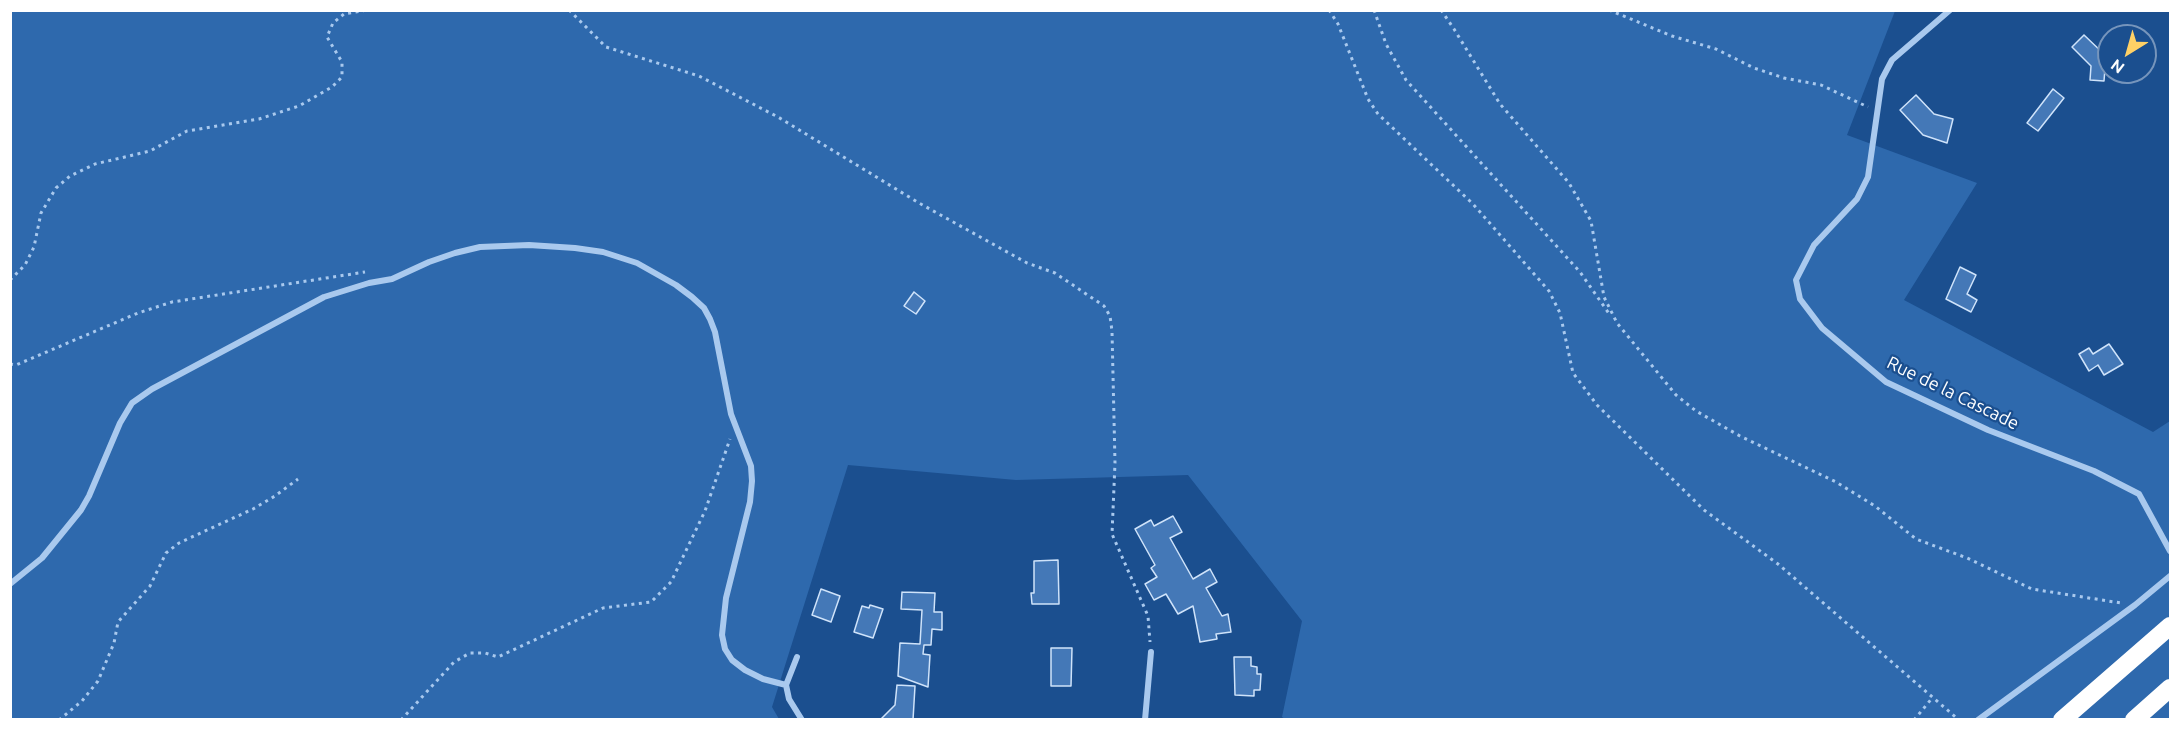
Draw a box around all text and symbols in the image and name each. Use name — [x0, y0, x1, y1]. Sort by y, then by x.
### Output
north arrow — [2097, 24, 2157, 84]
text: N — [2107, 56, 2128, 78]
street label: Rue de la Cascade — [1883, 352, 2023, 434]

